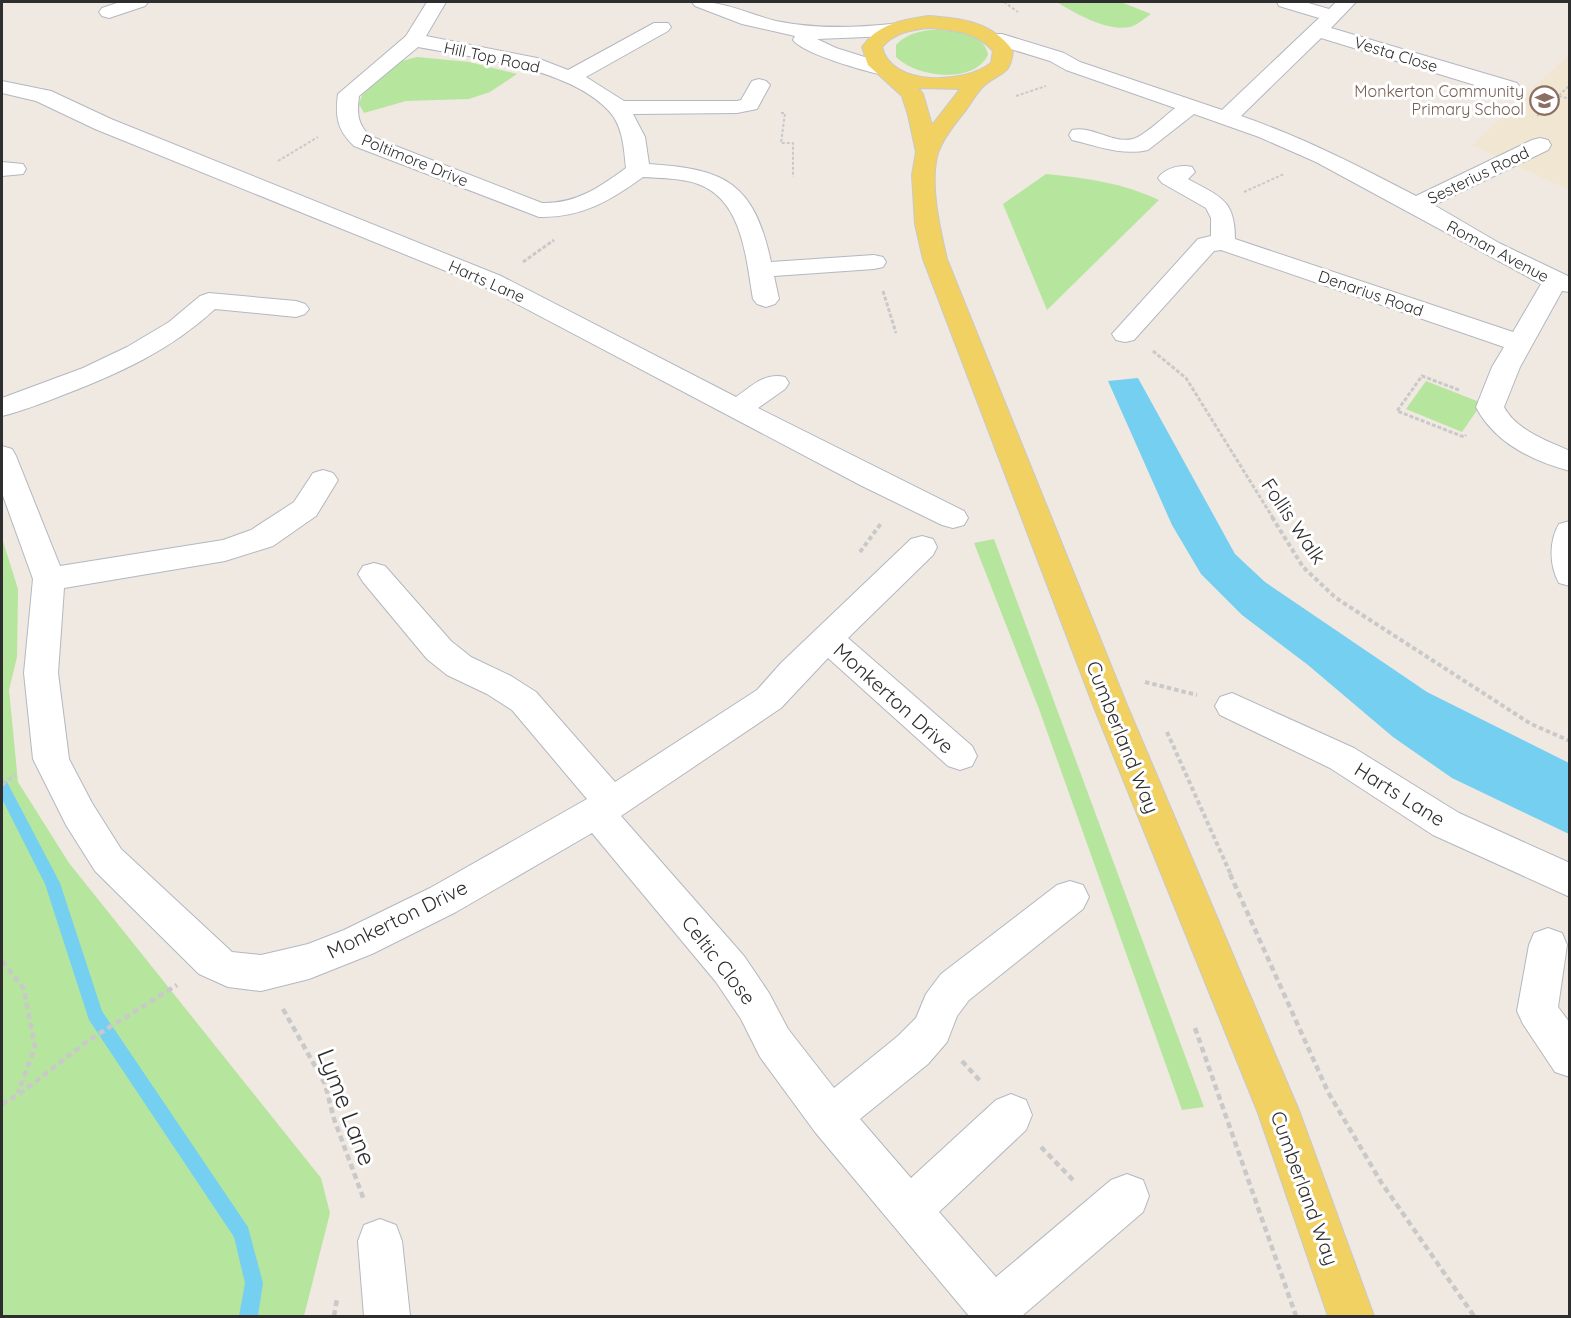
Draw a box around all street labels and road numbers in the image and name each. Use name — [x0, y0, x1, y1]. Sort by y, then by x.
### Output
street label: Vesta Close — [1352, 32, 1440, 76]
street label: Hill Top Road — [442, 37, 542, 77]
street label: Poltimore Drive — [359, 129, 471, 191]
street label: Sesterius Road — [1424, 142, 1532, 208]
street label: Roman Avenue — [1443, 216, 1553, 286]
street label: Harts Lane — [446, 255, 528, 307]
street label: Denarius Road — [1316, 266, 1426, 320]
street label: Follis Walk — [1256, 473, 1332, 569]
street label: Monkerton Drive — [829, 637, 959, 759]
street label: Cumberland Way — [1081, 657, 1165, 817]
street label: Harts Lane — [1350, 756, 1450, 832]
street label: Monkerton Drive — [323, 874, 471, 964]
street label: Celtic Close — [677, 911, 761, 1009]
street label: Lyme Lane — [311, 1044, 383, 1170]
street label: Cumberland Way — [1266, 1107, 1344, 1269]

